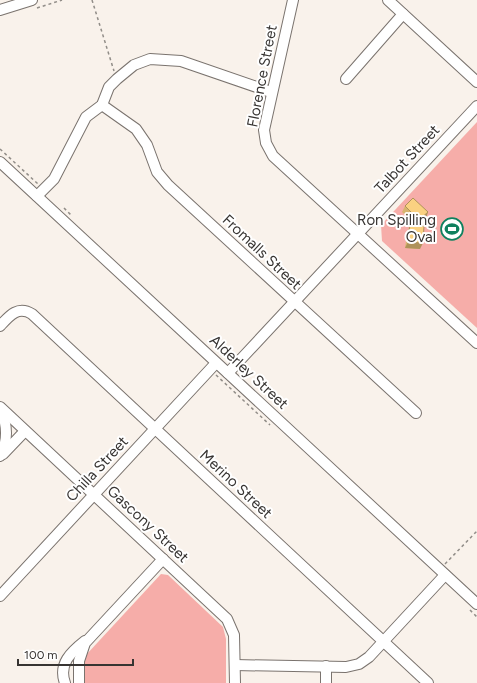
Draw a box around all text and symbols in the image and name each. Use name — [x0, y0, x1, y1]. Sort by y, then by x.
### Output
street label: Florence Street — [243, 23, 281, 129]
street label: Talbot Street — [371, 121, 444, 197]
street label: Fromalls Street — [219, 211, 305, 293]
place label: Ron Spilling Oval — [357, 211, 436, 246]
sports icon: Ron Spilling Oval — [439, 216, 465, 242]
street label: Alderley Street — [206, 331, 292, 413]
street label: Chilla Street — [62, 432, 132, 505]
street label: Merino Street — [196, 446, 276, 522]
street label: Gascony Street — [104, 482, 193, 567]
scale bar — [18, 641, 133, 667]
text: 100 m — [24, 648, 58, 662]

